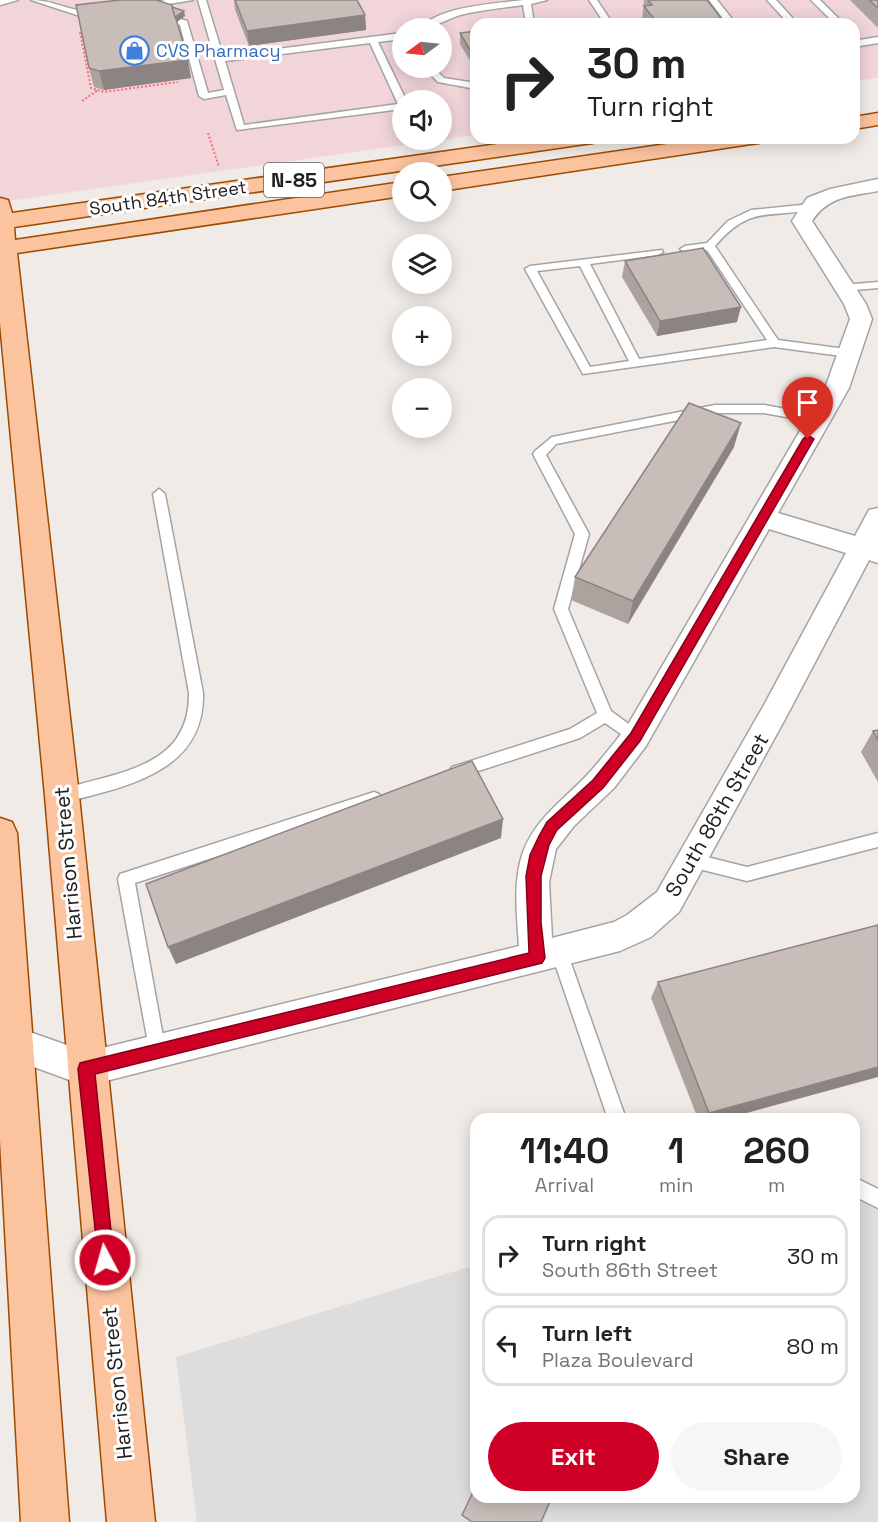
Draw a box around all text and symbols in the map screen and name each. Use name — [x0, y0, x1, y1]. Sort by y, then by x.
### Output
north arrow — [392, 18, 452, 78]
map controls — [392, 18, 452, 438]
shop icon: CVS Pharmacy — [119, 35, 151, 67]
text: 30 m — [587, 37, 686, 90]
place label: CVS Pharmacy — [156, 39, 280, 62]
icon: right — [488, 42, 566, 120]
text: Turn right — [587, 89, 714, 124]
button: sound — [392, 90, 452, 150]
button: search — [392, 162, 452, 222]
road number: N-85 — [264, 163, 324, 197]
street label: South 84th Street — [88, 175, 248, 220]
button: layers — [392, 234, 452, 294]
button: + — [392, 306, 452, 366]
pin — [782, 377, 833, 439]
button: − — [392, 378, 452, 438]
icon: arrive — [791, 386, 824, 419]
street label: South 86th Street — [659, 728, 774, 901]
street label: Harrison Street — [47, 785, 88, 941]
text: 11:40 — [520, 1128, 609, 1174]
text: 1 — [668, 1128, 684, 1174]
text: 260 — [743, 1128, 810, 1174]
text: Arrival — [535, 1172, 594, 1198]
text: min — [659, 1172, 693, 1198]
text: m — [768, 1172, 785, 1198]
position arrow — [73, 1228, 137, 1292]
text: Turn right — [542, 1229, 647, 1257]
icon: right — [491, 1239, 524, 1272]
text: 30 m — [787, 1242, 839, 1270]
text: South 86th Street — [542, 1257, 718, 1283]
street label: Harrison Street — [95, 1305, 138, 1461]
text: Turn left — [542, 1319, 632, 1347]
icon: left — [491, 1329, 524, 1362]
text: 80 m — [787, 1332, 839, 1360]
text: Plaza Boulevard — [542, 1347, 694, 1373]
button: Exit — [488, 1422, 659, 1491]
button: Share — [671, 1422, 842, 1491]

